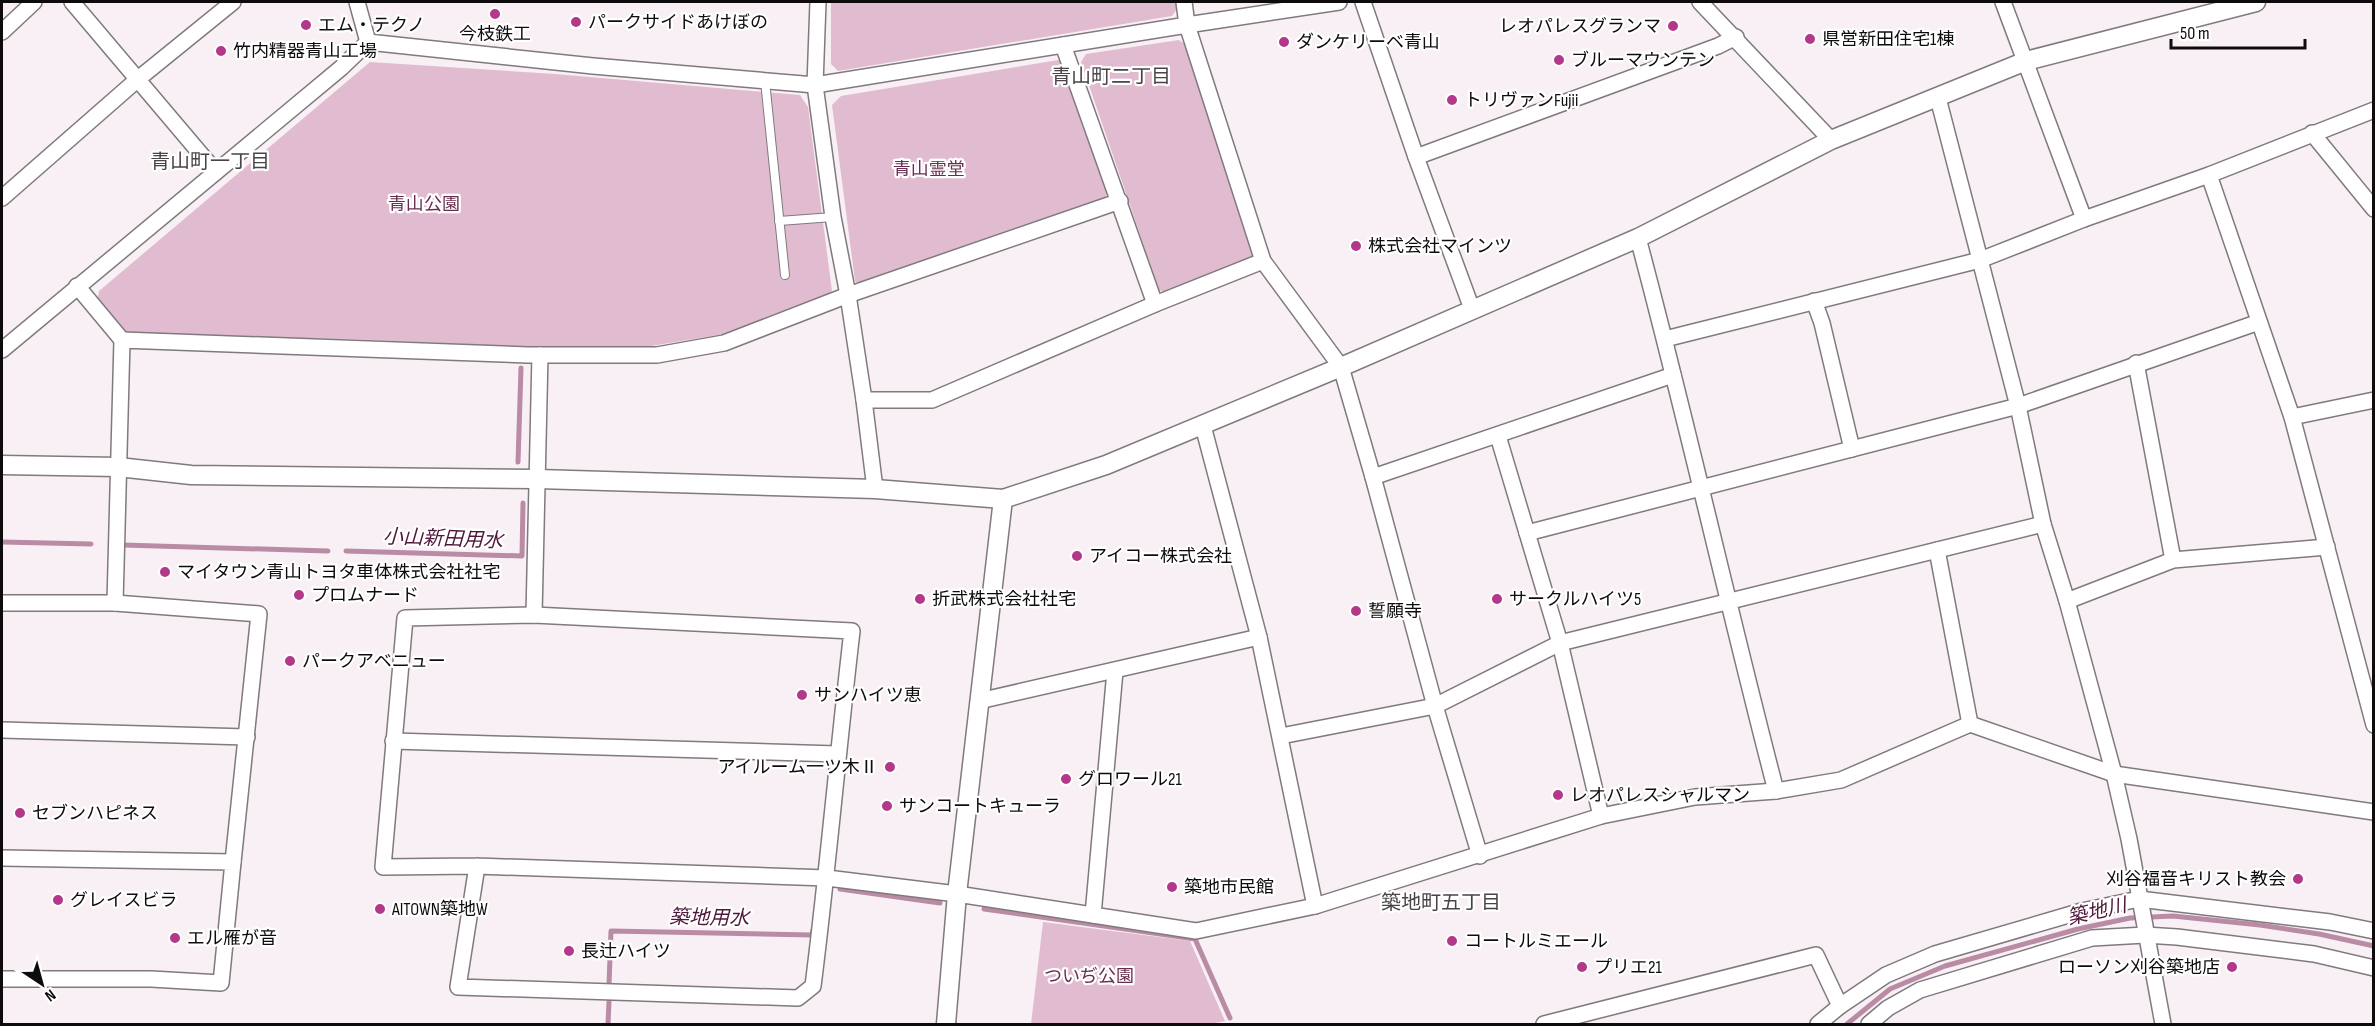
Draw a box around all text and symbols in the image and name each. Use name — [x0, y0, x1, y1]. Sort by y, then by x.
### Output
marker: 今枝鉄工 — [488, 7, 502, 21]
place label: パークサイドあけぼの — [588, 12, 768, 33]
scale bar — [2171, 12, 2304, 50]
place label: エム・テクノ — [318, 15, 425, 36]
marker: パークサイドあけぼの — [569, 15, 583, 29]
place label: レオパレスグランマ — [1499, 16, 1661, 37]
marker: エム・テクノ — [299, 18, 313, 32]
marker: レオパレスグランマ — [1666, 19, 1680, 33]
text: 50 m — [2180, 23, 2210, 44]
place label: 今枝鉄工 — [459, 24, 531, 45]
place label: 県営新田住宅1棟 — [1822, 29, 1954, 50]
place label: ダンケリーベ青山 — [1296, 32, 1440, 53]
marker: 県営新田住宅1棟 — [1803, 32, 1817, 46]
marker: ダンケリーベ青山 — [1277, 35, 1291, 49]
place label: 竹内精器青山工場 — [233, 41, 377, 62]
marker: 竹内精器青山工場 — [214, 44, 228, 58]
place label: ブルーマウンテン — [1571, 50, 1715, 71]
marker: ブルーマウンテン — [1552, 53, 1566, 67]
district label: 青山町二丁目 — [1051, 65, 1171, 89]
place label: トリヴァンFujii — [1464, 90, 1578, 111]
marker: トリヴァンFujii — [1445, 93, 1459, 107]
district label: 青山町一丁目 — [150, 150, 270, 174]
park label: 青山霊堂 — [893, 159, 965, 180]
park label: 青山公園 — [388, 194, 460, 215]
place label: 株式会社マインツ — [1368, 236, 1512, 257]
marker: 株式会社マインツ — [1349, 239, 1363, 253]
water label: 小山新田用水 — [383, 525, 505, 553]
place label: アイコー株式会社 — [1089, 546, 1232, 567]
marker: アイコー株式会社 — [1070, 549, 1084, 563]
place label: マイタウン青山トヨタ車体株式会社社宅 — [177, 562, 500, 583]
marker: マイタウン青山トヨタ車体株式会社社宅 — [158, 565, 172, 579]
place label: プロムナード — [311, 585, 419, 606]
marker: プロムナード — [292, 588, 306, 602]
place label: 折武株式会社社宅 — [932, 589, 1076, 610]
place label: サークルハイツ5 — [1509, 589, 1641, 610]
marker: 折武株式会社社宅 — [913, 592, 927, 606]
marker: サークルハイツ5 — [1490, 592, 1504, 606]
place label: 誓願寺 — [1368, 601, 1422, 622]
marker: 誓願寺 — [1349, 604, 1363, 618]
place label: パークアベニュー — [302, 651, 446, 672]
marker: パークアベニュー — [283, 654, 297, 668]
place label: サンハイツ恵 — [814, 685, 922, 706]
marker: サンハイツ恵 — [795, 688, 809, 702]
place label: アイルーム一ツ木Ⅱ — [717, 757, 878, 778]
marker: アイルーム一ツ木Ⅱ — [883, 760, 897, 774]
place label: グロワール21 — [1078, 769, 1182, 790]
marker: グロワール21 — [1059, 772, 1073, 786]
place label: レオパレスシャルマン — [1570, 785, 1750, 806]
marker: レオパレスシャルマン — [1551, 788, 1565, 802]
place label: サンコートキューラ — [899, 796, 1061, 817]
marker: サンコートキューラ — [880, 799, 894, 813]
place label: セブンハピネス — [32, 803, 158, 824]
marker: セブンハピネス — [13, 806, 27, 820]
place label: 刈谷福音キリスト教会 — [2106, 869, 2286, 890]
marker: 刈谷福音キリスト教会 — [2291, 872, 2305, 886]
place label: 築地市民館 — [1184, 877, 1274, 898]
marker: 築地市民館 — [1165, 880, 1179, 894]
place label: グレイスビラ — [70, 890, 177, 911]
district label: 築地町五丁目 — [1381, 891, 1501, 915]
marker: グレイスビラ — [51, 893, 65, 907]
water label: 築地川 — [2065, 893, 2131, 930]
place label: AITOWN築地W — [391, 899, 488, 920]
marker: AITOWN築地W — [373, 902, 387, 916]
water label: 築地用水 — [669, 905, 751, 931]
place label: エル雁が音 — [187, 928, 277, 949]
marker: エル雁が音 — [168, 931, 182, 945]
place label: コートルミエール — [1464, 931, 1608, 952]
marker: コートルミエール — [1445, 934, 1459, 948]
place label: 長辻ハイツ — [581, 941, 671, 962]
marker: 長辻ハイツ — [562, 944, 576, 958]
north arrow — [12, 954, 72, 1014]
place label: プリエ21 — [1594, 957, 1662, 978]
place label: ローソン刈谷築地店 — [2058, 957, 2220, 978]
marker: プリエ21 — [1575, 960, 1589, 974]
marker: ローソン刈谷築地店 — [2225, 960, 2239, 974]
park label: ついぢ公園 — [1044, 966, 1134, 987]
text: N — [41, 985, 59, 1005]

